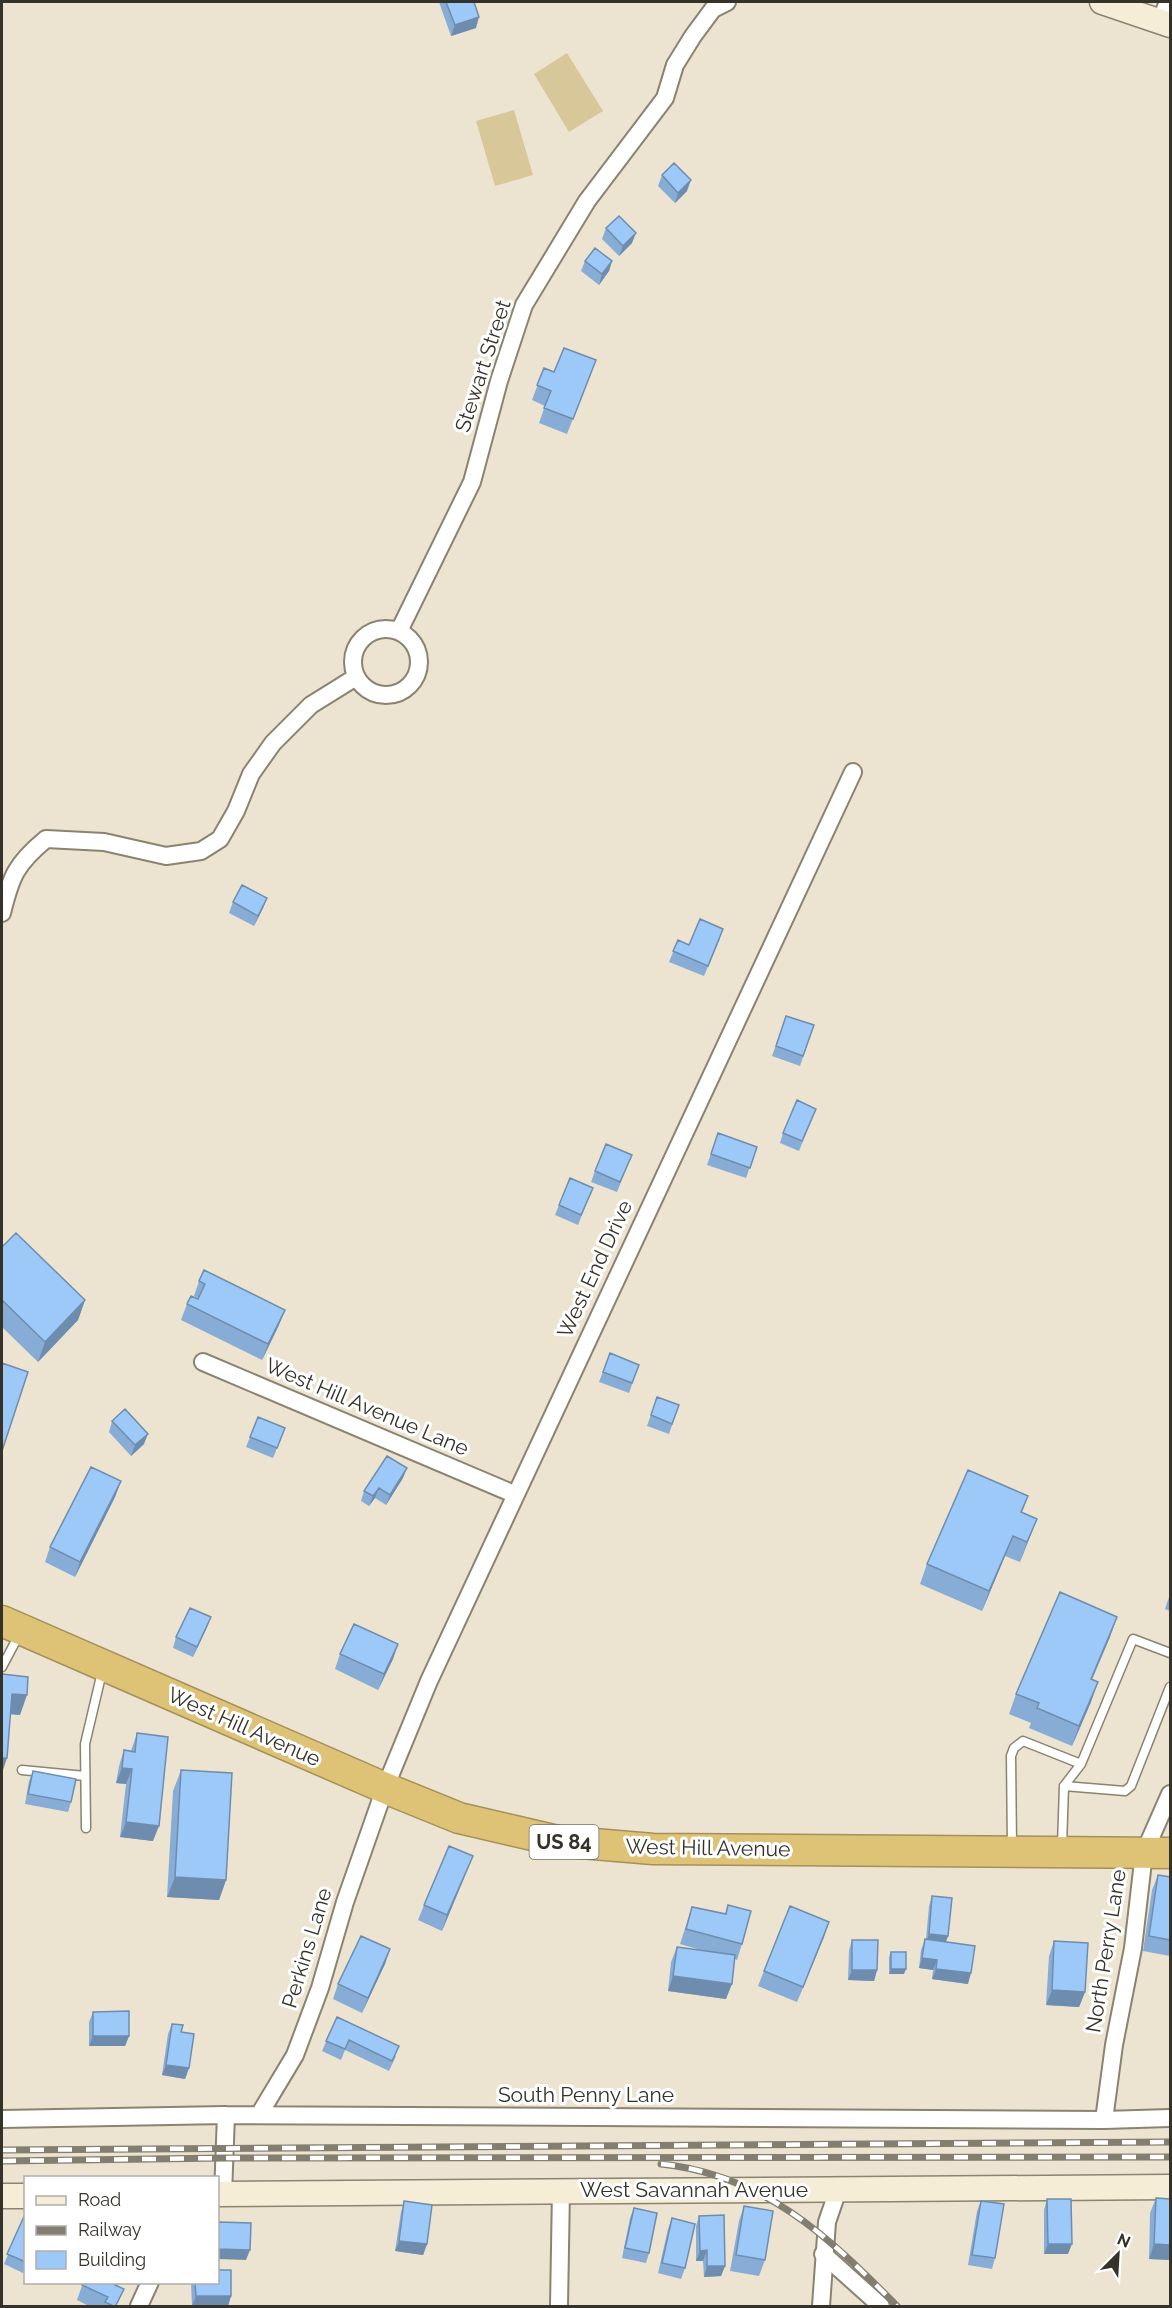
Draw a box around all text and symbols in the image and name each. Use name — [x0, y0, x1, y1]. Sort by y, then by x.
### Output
street label: Stewart Street — [449, 297, 516, 435]
street label: West End Drive — [552, 1196, 637, 1342]
street label: West Hill Avenue Lane — [262, 1352, 473, 1461]
street label: West Hill Avenue — [164, 1682, 325, 1771]
road number: US 84 — [530, 1825, 598, 1859]
street label: West Hill Avenue — [625, 1834, 791, 1861]
street label: North Perry Lane — [1080, 1868, 1131, 2034]
street label: Perkins Lane — [276, 1885, 337, 2011]
street label: South Penny Lane — [498, 2082, 674, 2107]
legend — [24, 2176, 219, 2284]
street label: West Savannah Avenue — [580, 2177, 808, 2202]
text: Road — [78, 2189, 121, 2210]
text: Railway — [78, 2219, 142, 2240]
north arrow — [1088, 2224, 1148, 2284]
text: N — [1114, 2230, 1133, 2252]
text: Building — [78, 2249, 146, 2270]

